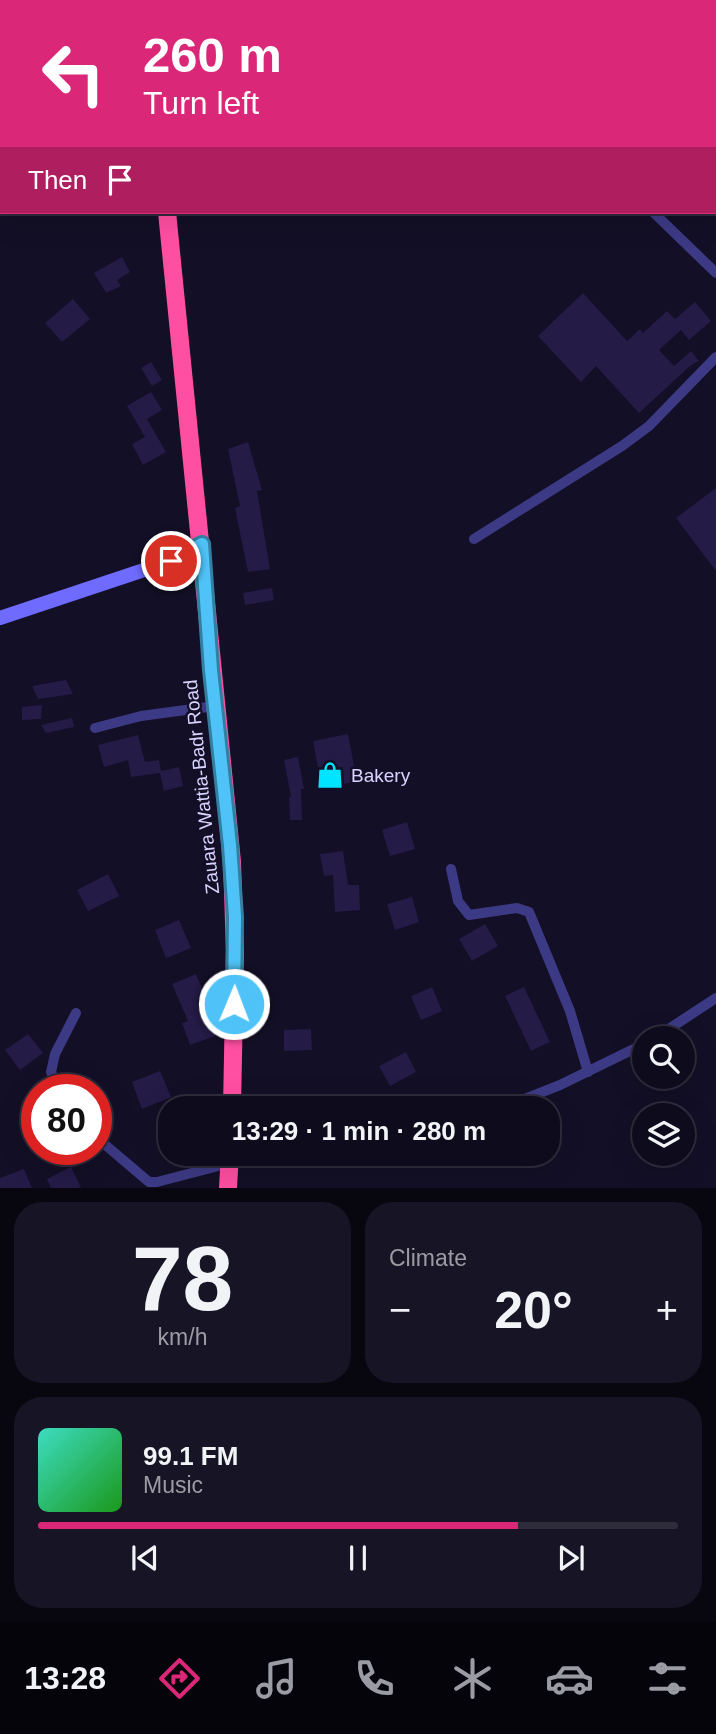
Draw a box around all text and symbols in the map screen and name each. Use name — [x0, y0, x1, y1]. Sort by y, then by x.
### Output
icon: left — [28, 28, 119, 119]
text: 260 m — [143, 28, 282, 82]
text: Turn left — [143, 85, 259, 121]
icon: arrive — [101, 161, 139, 199]
text: Then — [28, 165, 87, 195]
pin — [141, 531, 201, 591]
icon: arrive — [152, 542, 190, 580]
street label: Zauara Wattia-Badr Road — [180, 679, 223, 895]
shop icon: Bakery — [315, 760, 345, 790]
place label: Bakery — [351, 765, 411, 786]
position arrow — [197, 967, 271, 1041]
map controls — [632, 1026, 695, 1166]
button: search — [632, 1026, 695, 1089]
speed limit sign: 80 — [21, 1074, 112, 1165]
button: layers — [632, 1103, 695, 1166]
text: 13:29 · 1 min · 280 m — [232, 1116, 486, 1146]
text: 78 — [132, 1228, 233, 1329]
text: Climate — [389, 1245, 467, 1271]
text: 20° — [494, 1281, 573, 1339]
text: − — [389, 1289, 411, 1331]
text: + — [656, 1289, 678, 1331]
text: km/h — [158, 1324, 207, 1350]
text: 99.1 FM — [143, 1441, 238, 1471]
text: Music — [143, 1472, 203, 1498]
icon: previous — [126, 1539, 164, 1577]
icon: pause — [339, 1539, 377, 1577]
icon: next — [552, 1539, 590, 1577]
icon: directions — [155, 1654, 204, 1703]
icon: music — [252, 1654, 301, 1703]
icon: phone — [350, 1654, 399, 1703]
icon: climate — [448, 1654, 497, 1703]
icon: car — [545, 1654, 594, 1703]
icon: filters — [643, 1654, 692, 1703]
text: 13:28 — [24, 1660, 106, 1696]

